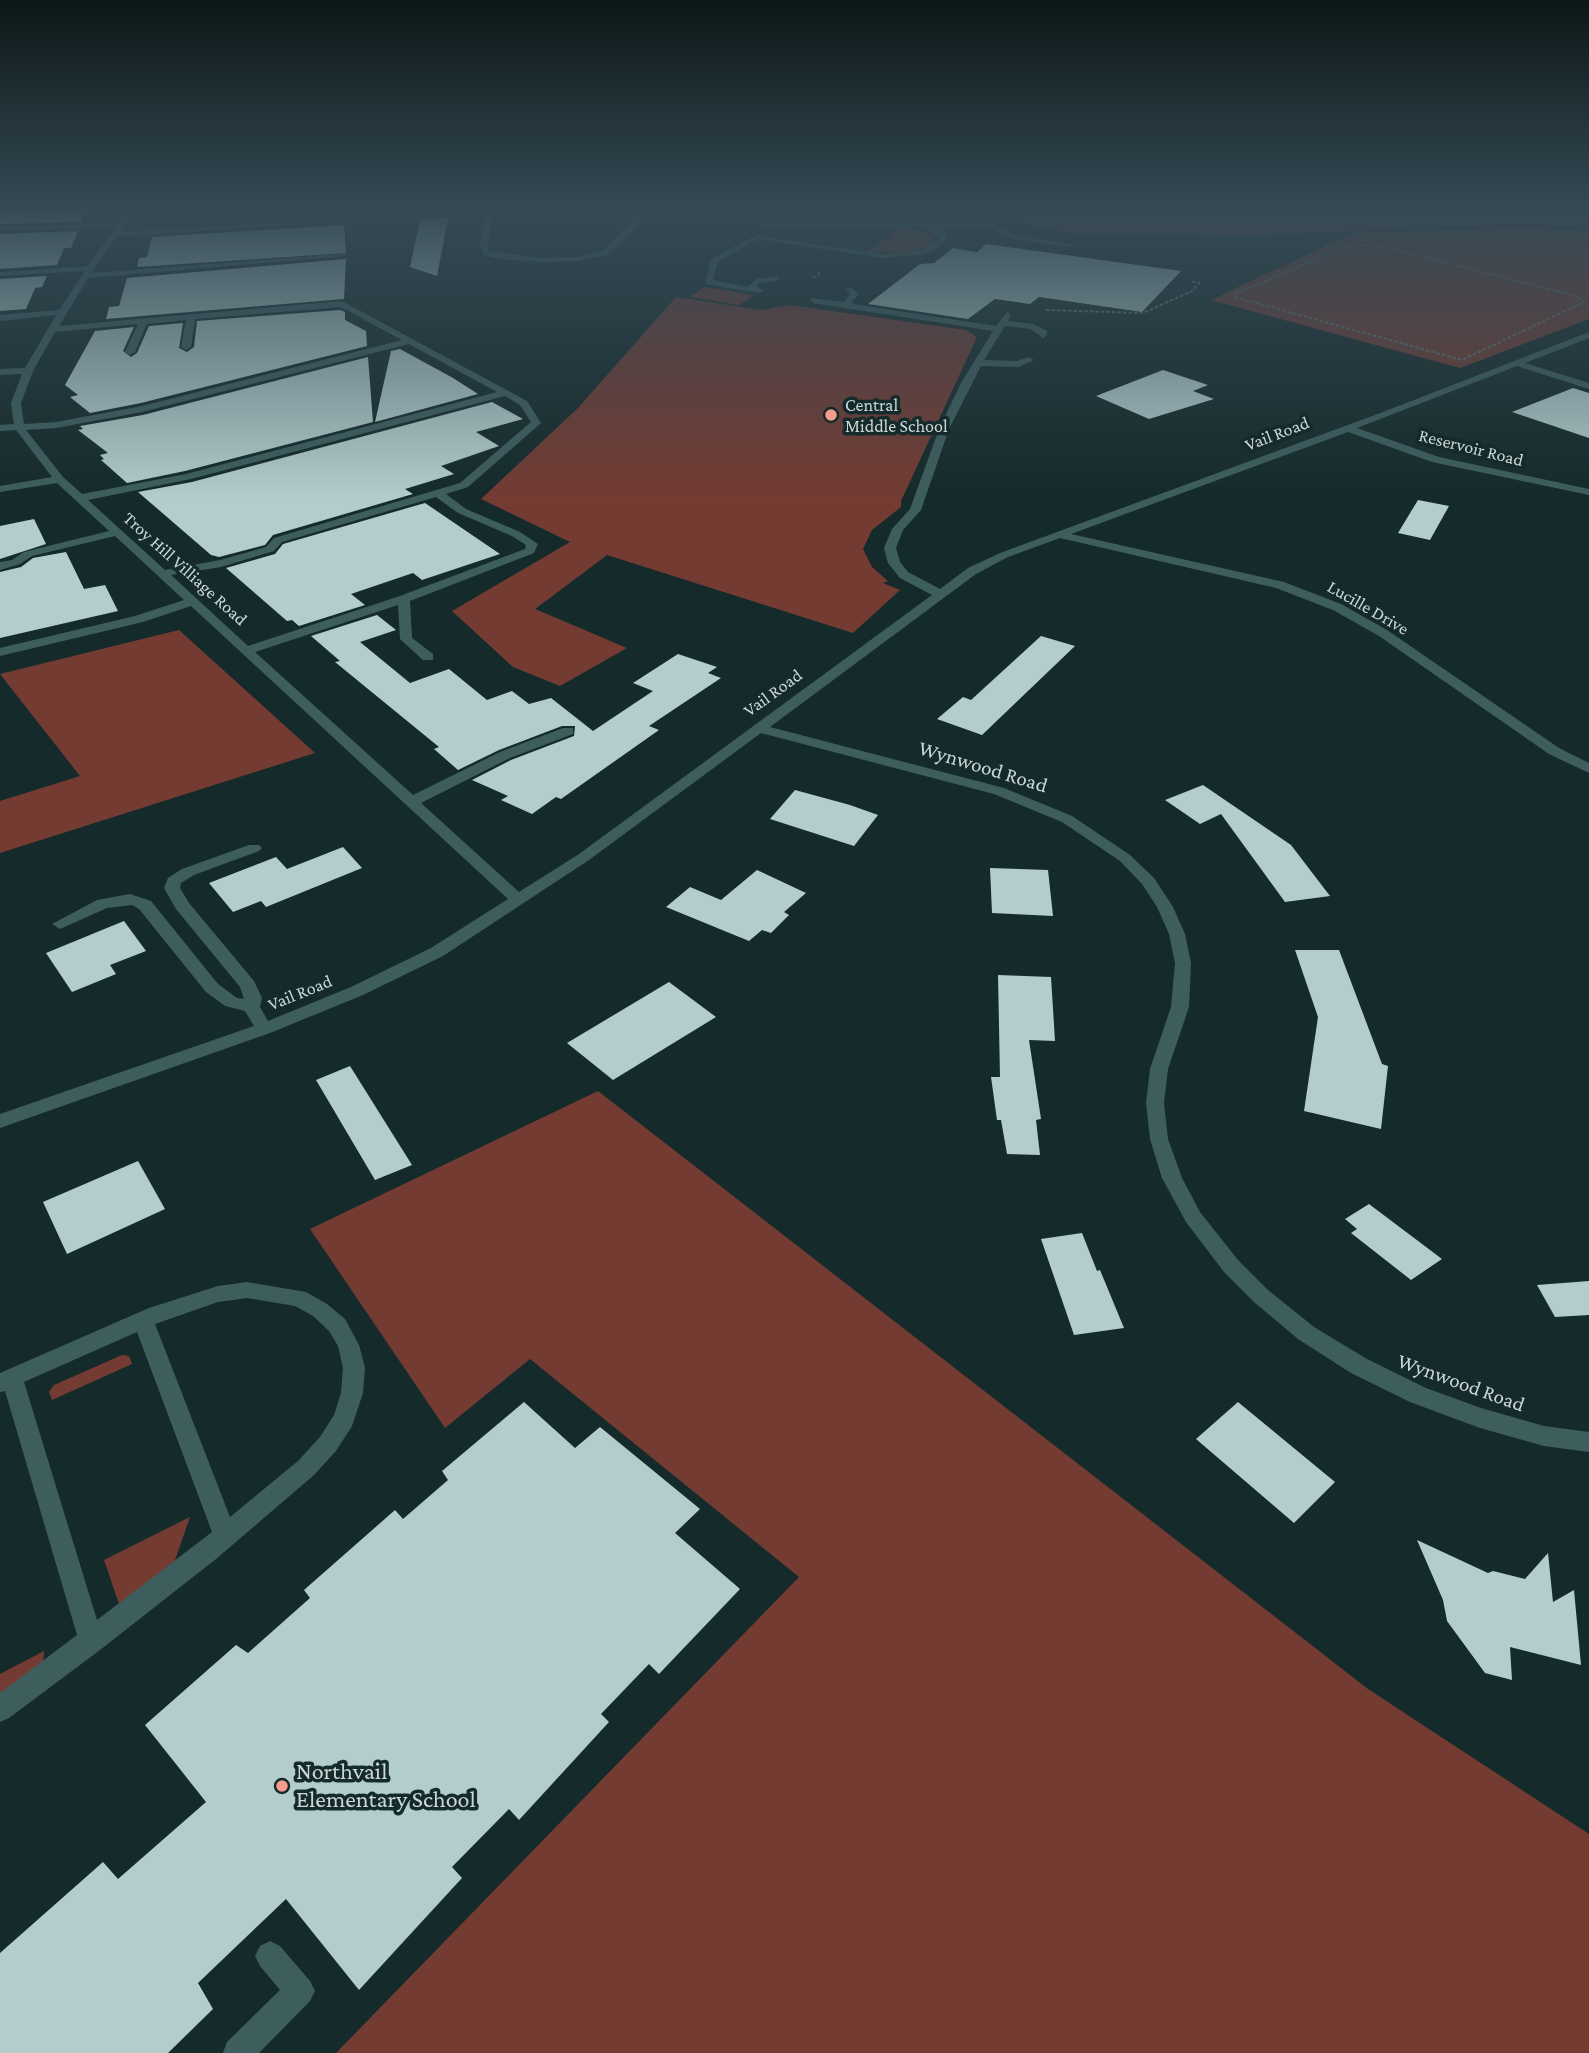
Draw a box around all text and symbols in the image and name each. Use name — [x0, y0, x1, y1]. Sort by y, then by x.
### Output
place label: Central Middle School — [845, 394, 948, 436]
marker: Central Middle School — [823, 407, 839, 423]
street label: Vail Road — [1242, 412, 1312, 456]
street label: Reservoir Road — [1416, 425, 1526, 471]
street label: Troy Hill Villiage Road — [119, 508, 251, 630]
street label: Lucille Drive — [1323, 576, 1413, 640]
street label: Vail Road — [740, 665, 806, 721]
street label: Wynwood Road — [915, 735, 1051, 799]
street label: Vail Road — [265, 970, 335, 1016]
street label: Wynwood Road — [1394, 1348, 1528, 1418]
place label: Northvail Elementary School — [296, 1758, 476, 1814]
marker: Northvail Elementary School — [274, 1778, 290, 1794]

